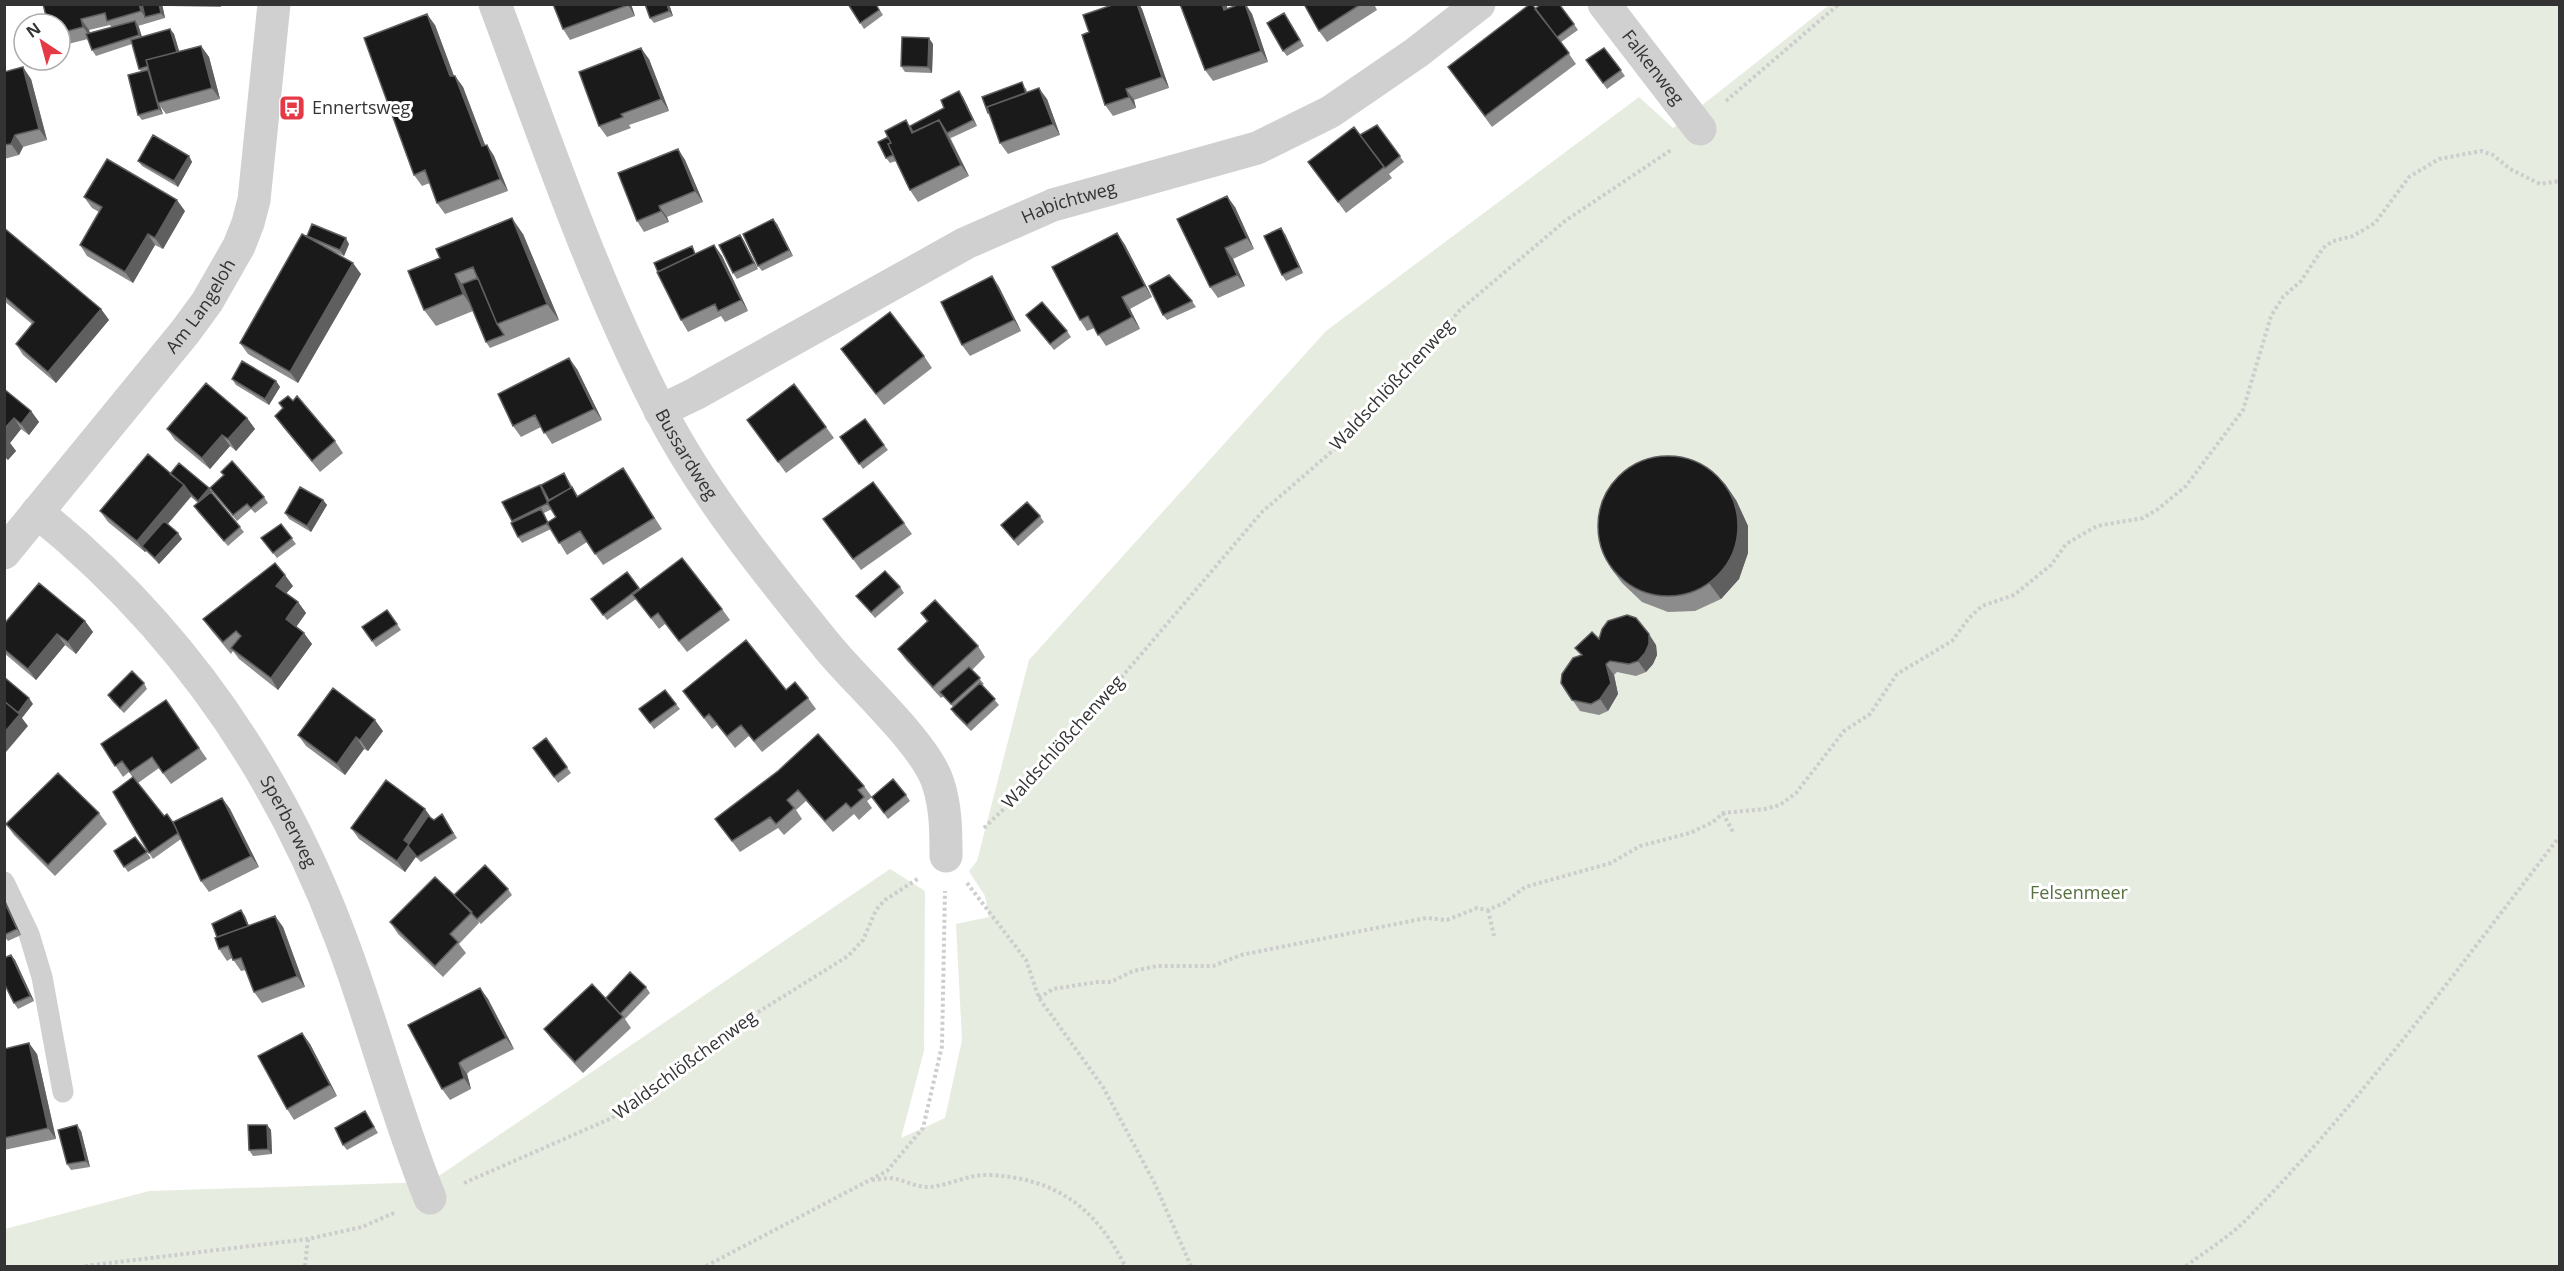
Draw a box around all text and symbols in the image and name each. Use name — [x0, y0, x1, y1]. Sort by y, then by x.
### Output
north arrow — [12, 12, 72, 72]
text: N — [21, 17, 45, 43]
street label: Falkenweg — [1617, 25, 1690, 109]
bus stop icon: Ennertsweg — [277, 93, 307, 123]
place label: Ennertsweg — [312, 95, 411, 119]
street label: Habichtweg — [1017, 175, 1119, 228]
street label: Am Langeloh — [159, 254, 240, 358]
street label: Waldschlößchenweg — [1324, 313, 1459, 455]
street label: Bussardweg — [650, 404, 724, 504]
street label: Waldschlößchenweg — [996, 669, 1129, 813]
street label: Sperberweg — [255, 771, 323, 871]
park label: Felsenmeer — [2030, 880, 2129, 904]
street label: Waldschlößchenweg — [608, 1004, 761, 1124]

